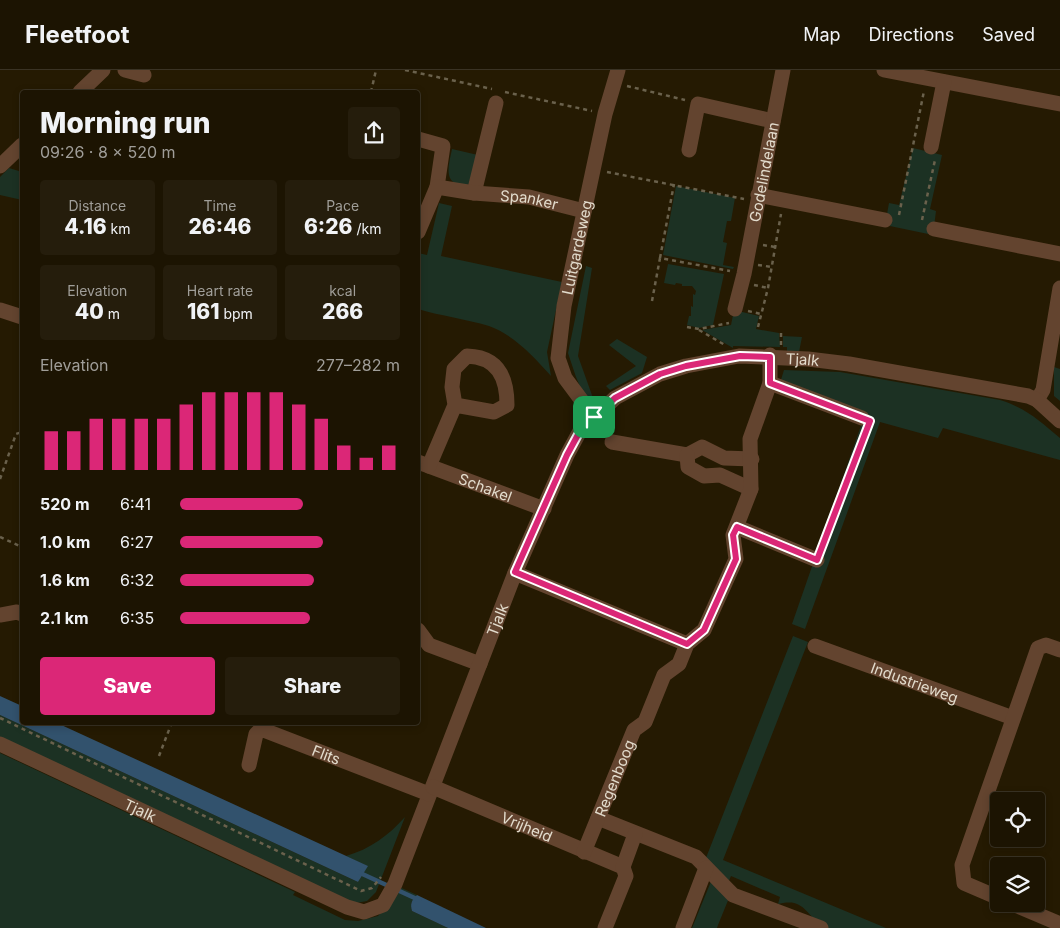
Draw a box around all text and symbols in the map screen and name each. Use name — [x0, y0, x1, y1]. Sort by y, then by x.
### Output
text: Fleetfoot — [25, 20, 129, 49]
text: Map — [803, 24, 841, 45]
text: Directions — [869, 24, 954, 45]
text: Saved — [982, 24, 1035, 45]
text: Morning run — [40, 106, 210, 140]
button: share — [348, 107, 400, 159]
street label: Godelindelaan — [745, 120, 782, 224]
text: 09:26 · 8 × 520 m — [40, 142, 176, 162]
street label: Spanker — [500, 185, 561, 214]
text: Distance — [68, 197, 126, 214]
text: Time — [204, 197, 236, 214]
text: Pace — [326, 197, 359, 214]
street label: Luitgardeweg — [557, 198, 596, 297]
text: 4.16 — [64, 214, 107, 239]
text: 26:46 — [188, 214, 252, 239]
text: 6:26 — [304, 214, 352, 239]
text: km — [107, 220, 130, 237]
text: /km — [352, 220, 381, 237]
text: Elevation — [67, 282, 127, 299]
text: Heart rate — [187, 282, 253, 299]
text: kcal — [329, 282, 356, 299]
text: 40 — [75, 299, 104, 324]
text: 161 — [187, 299, 220, 324]
text: 266 — [322, 299, 363, 324]
text: m — [104, 305, 120, 322]
text: bpm — [220, 305, 253, 322]
street label: Tjalk — [785, 349, 821, 370]
text: Elevation — [40, 355, 109, 375]
text: 277–282 m — [316, 355, 400, 375]
pin — [573, 396, 615, 438]
icon: arrive — [580, 403, 608, 431]
street label: Schakel — [456, 469, 515, 506]
text: 520 m — [40, 494, 89, 514]
text: 6:41 — [120, 494, 151, 514]
text: 1.0 km — [40, 532, 90, 552]
text: 6:27 — [120, 532, 153, 552]
text: 1.6 km — [40, 570, 90, 590]
text: 6:32 — [120, 570, 154, 590]
street label: Tjalk — [482, 600, 512, 639]
text: 2.1 km — [40, 608, 89, 628]
text: 6:35 — [120, 608, 154, 628]
button: Save — [40, 657, 215, 715]
button: Share — [225, 657, 400, 715]
street label: Industrieweg — [868, 658, 961, 707]
street label: Regenboog — [590, 737, 639, 819]
street label: Flits — [310, 740, 343, 768]
map controls — [990, 792, 1045, 912]
button: locate — [990, 792, 1045, 847]
street label: Tjalk — [121, 794, 160, 826]
street label: Vrijheid — [498, 807, 556, 846]
button: layers — [990, 857, 1045, 912]

